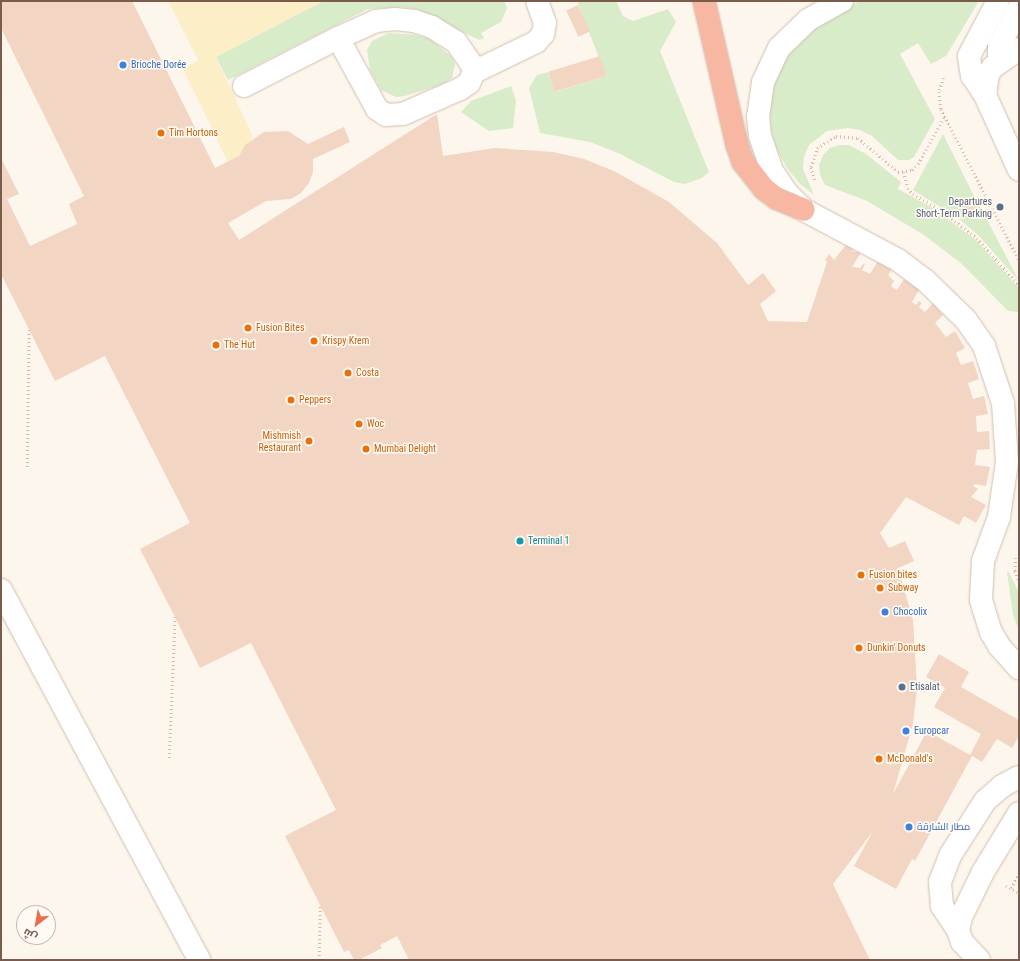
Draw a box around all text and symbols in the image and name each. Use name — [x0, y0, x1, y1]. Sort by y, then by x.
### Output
place label: Brioche Dorée — [131, 59, 186, 71]
marker: Brioche Dorée — [118, 60, 128, 70]
place label: Tim Hortons — [169, 127, 218, 139]
marker: Tim Hortons — [156, 128, 166, 138]
place label: Departures Short-Term Parking — [916, 195, 992, 218]
marker: Departures Short-Term Parking — [995, 202, 1005, 212]
place label: Fusion Bites — [256, 322, 305, 334]
marker: Fusion Bites — [243, 323, 253, 333]
place label: Krispy Krem — [322, 335, 369, 347]
marker: Krispy Krem — [309, 336, 319, 346]
place label: The Hut — [224, 339, 255, 351]
marker: The Hut — [211, 340, 221, 350]
place label: Costa — [356, 367, 379, 379]
marker: Costa — [343, 368, 353, 378]
place label: Peppers — [299, 394, 331, 406]
marker: Peppers — [286, 395, 296, 405]
place label: Woc — [367, 418, 384, 430]
marker: Woc — [354, 419, 364, 429]
place label: Mishmish Restaurant — [258, 429, 301, 452]
marker: Mishmish Restaurant — [304, 436, 314, 446]
place label: Mumbai Delight — [374, 443, 436, 455]
marker: Mumbai Delight — [361, 444, 371, 454]
place label: Terminal 1 — [528, 535, 569, 547]
marker: Terminal 1 — [515, 536, 525, 546]
place label: Fusion bites — [869, 569, 917, 581]
marker: Fusion bites — [856, 570, 866, 580]
place label: Subway — [888, 582, 918, 594]
marker: Subway — [875, 583, 885, 593]
place label: Chocolix — [893, 606, 927, 618]
marker: Chocolix — [880, 607, 890, 617]
place label: Dunkin' Donuts — [867, 642, 925, 654]
marker: Dunkin' Donuts — [854, 643, 864, 653]
place label: Etisalat — [910, 681, 940, 693]
marker: Etisalat — [897, 682, 907, 692]
place label: Europcar — [914, 725, 949, 737]
marker: Europcar — [901, 726, 911, 736]
place label: McDonald's — [887, 753, 933, 765]
marker: McDonald's — [874, 754, 884, 764]
place label: مطار الشارقة — [917, 821, 970, 833]
marker: مطار الشارقة — [904, 822, 914, 832]
north arrow — [16, 905, 56, 945]
text: ش — [21, 926, 39, 944]

